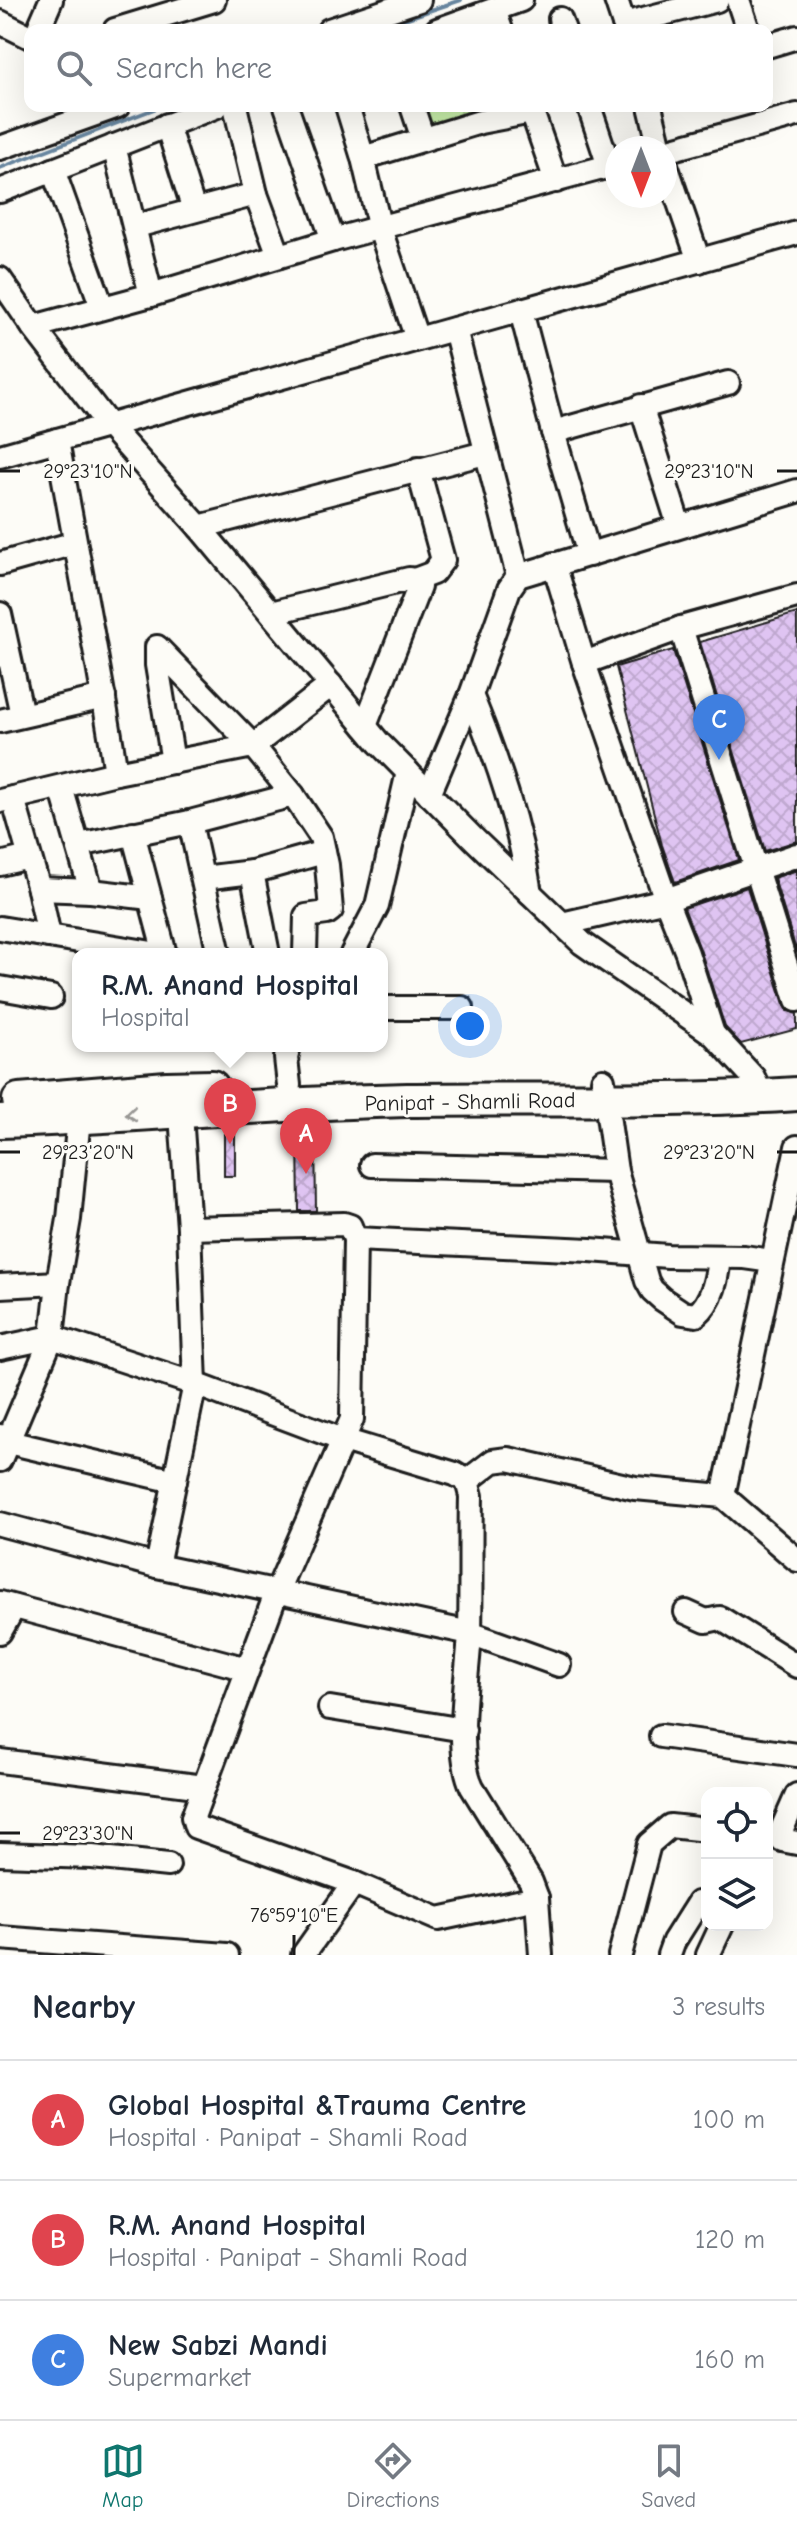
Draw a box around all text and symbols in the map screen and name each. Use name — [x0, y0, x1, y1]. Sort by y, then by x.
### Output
search box — [24, 24, 773, 112]
icon: search — [52, 46, 96, 90]
text: Search here — [116, 51, 272, 86]
north arrow — [605, 136, 677, 208]
text: 29°23'10"N — [43, 460, 133, 483]
text: 29°23'10"N — [664, 460, 754, 483]
pin: C — [693, 694, 745, 760]
popup — [72, 948, 388, 1052]
text: R.M. Anand Hospital — [101, 968, 359, 1003]
text: Hospital — [101, 1003, 190, 1033]
your location — [450, 1006, 490, 1046]
pin: B — [204, 1078, 256, 1144]
street label: Panipat - Shamli Road — [364, 1087, 576, 1117]
one-way arrow — [125, 1105, 138, 1122]
pin: A — [280, 1108, 332, 1174]
text: 29°23'20"N — [42, 1141, 134, 1164]
text: 29°23'20"N — [663, 1141, 755, 1164]
map controls — [701, 1787, 773, 1931]
button: locate — [701, 1787, 773, 1859]
text: 29°23'30"N — [42, 1822, 134, 1845]
button: layers — [701, 1859, 773, 1931]
text: 76°59'10"E — [250, 1904, 338, 1927]
text: Nearby — [32, 1987, 135, 2027]
text: 3 results — [672, 1992, 765, 2022]
text: Global Hospital &Trauma Centre — [108, 2088, 526, 2123]
text: A — [51, 2105, 65, 2135]
text: 100 m — [693, 2105, 765, 2135]
text: Hospital · Panipat - Shamli Road — [108, 2123, 468, 2153]
text: R.M. Anand Hospital — [108, 2208, 366, 2243]
text: B — [50, 2225, 66, 2255]
text: 120 m — [695, 2225, 765, 2255]
text: Hospital · Panipat - Shamli Road — [108, 2243, 468, 2273]
text: New Sabzi Mandi — [108, 2328, 328, 2363]
text: C — [50, 2345, 66, 2375]
text: 160 m — [695, 2345, 765, 2375]
text: Supermarket — [108, 2363, 251, 2393]
tab: Map — [101, 2439, 145, 2513]
tab: Directions — [347, 2439, 440, 2513]
tab: Saved — [641, 2439, 696, 2513]

